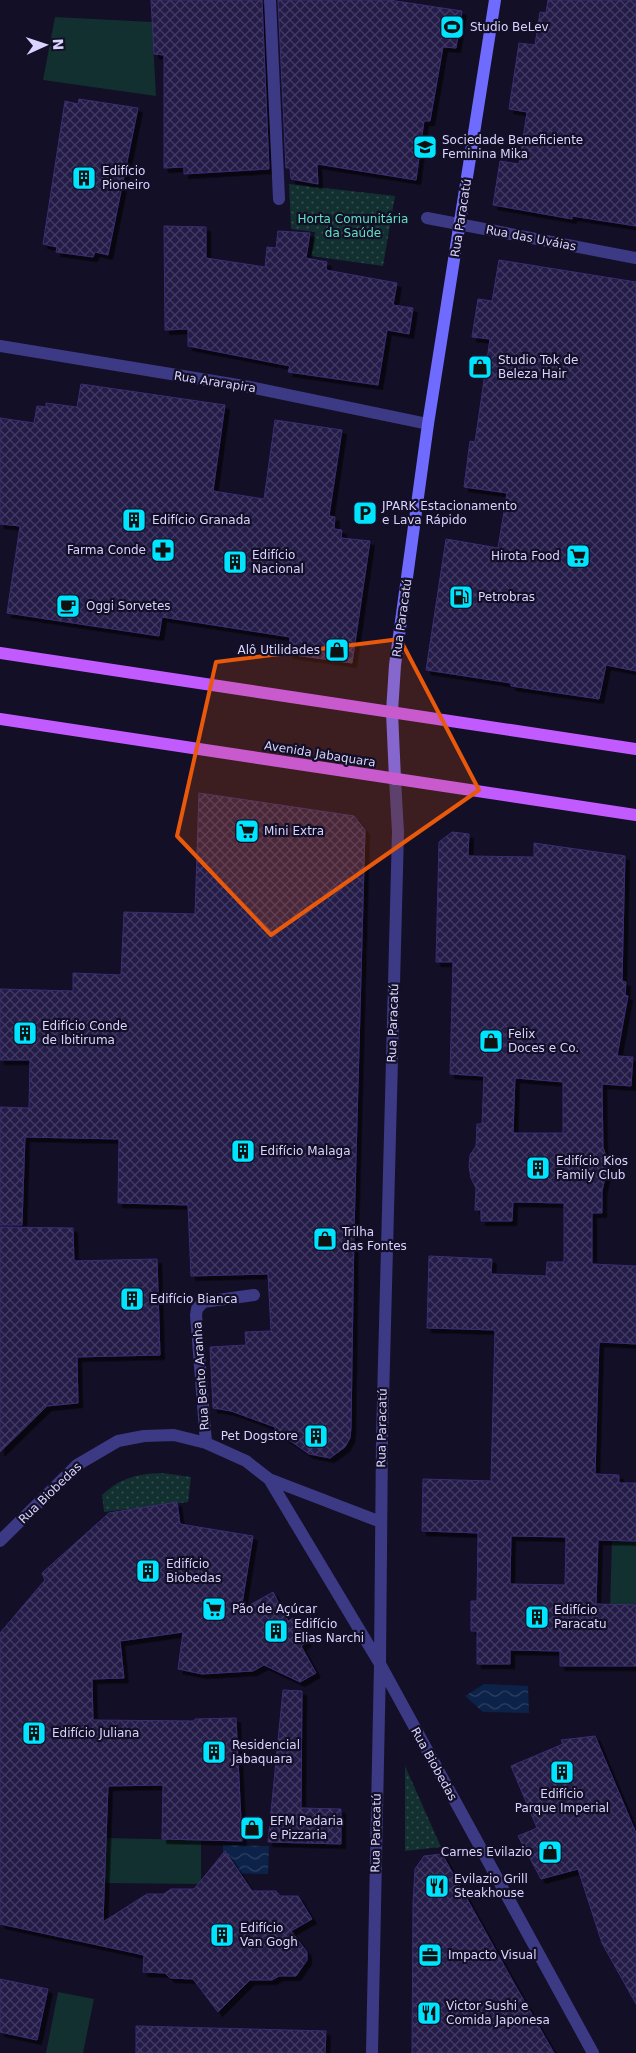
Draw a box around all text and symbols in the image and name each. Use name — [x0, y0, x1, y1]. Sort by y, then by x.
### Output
sports icon: Studio BeLev — [439, 14, 465, 40]
north arrow — [20, 20, 70, 70]
place label: Studio BeLev — [470, 20, 549, 34]
text: N — [50, 38, 66, 51]
place label: Sociedade Beneficiente Feminina Mika — [442, 133, 583, 161]
school or university icon: Sociedade Beneficiente Feminina Mika — [412, 134, 438, 160]
place label: Edifício Pioneiro — [102, 164, 150, 192]
building icon: Edifício Pioneiro — [71, 165, 97, 191]
street label: Rua Paracatú — [448, 178, 474, 258]
park label: Horta Comunitária da Saúde — [298, 212, 408, 240]
street label: Rua das Uváias — [485, 222, 577, 254]
place label: Studio Tok de Beleza Hair — [498, 353, 578, 381]
shop icon: Studio Tok de Beleza Hair — [467, 354, 493, 380]
street label: Rua Ararapira — [173, 369, 257, 395]
place label: JPARK Estacionamento e Lava Rápido — [381, 499, 517, 527]
parking icon: JPARK Estacionamento e Lava Rápido — [352, 500, 378, 526]
building icon: Edifício Granada — [121, 507, 147, 533]
place label: Edifício Granada — [152, 513, 251, 527]
pharmacy icon: Farma Conde — [150, 537, 176, 563]
place label: Farma Conde — [67, 543, 146, 557]
supermarket icon: Hirota Food — [565, 543, 591, 569]
place label: Edifício Nacional — [252, 548, 304, 576]
building icon: Edifício Nacional — [222, 549, 248, 575]
place label: Hirota Food — [491, 549, 560, 563]
street label: Rua Paracatú — [390, 578, 414, 658]
fuel station icon: Petrobras — [448, 584, 474, 610]
place label: Petrobras — [478, 590, 535, 604]
cafe icon: Oggi Sorvetes — [55, 593, 81, 619]
place label: Oggi Sorvetes — [86, 599, 171, 613]
shop icon: Alô Utilidades — [324, 637, 350, 663]
place label: Alô Utilidades — [238, 643, 320, 657]
street label: Avenida Jabaquara — [263, 738, 377, 770]
supermarket icon: Mini Extra — [234, 818, 260, 844]
place label: Mini Extra — [264, 824, 324, 838]
street label: Rua Paracatú — [385, 983, 401, 1063]
place label: Edifício Conde de Ibitiruma — [42, 1019, 128, 1047]
building icon: Edifício Conde de Ibitiruma — [12, 1020, 38, 1046]
place label: Felix Doces e Co. — [508, 1027, 579, 1055]
shop icon: Felix Doces e Co. — [478, 1028, 504, 1054]
building icon: Edifício Malaga — [230, 1138, 256, 1164]
place label: Edifício Malaga — [260, 1144, 351, 1158]
place label: Edifício Kios Family Club — [556, 1154, 628, 1182]
building icon: Edifício Kios Family Club — [525, 1155, 551, 1181]
place label: Trilha das Fontes — [341, 1225, 407, 1253]
shop icon: Trilha das Fontes — [312, 1226, 338, 1252]
building icon: Edifício Bianca — [119, 1286, 145, 1312]
place label: Edifício Bianca — [150, 1292, 238, 1306]
street label: Rua Bento Aranha — [190, 1321, 212, 1431]
street label: Rua Paracatú — [374, 1388, 390, 1468]
building icon: Pet Dogstore — [303, 1423, 329, 1449]
place label: Pet Dogstore — [221, 1429, 298, 1443]
street label: Rua Biobedas — [16, 1460, 84, 1526]
place label: Edifício Biobedas — [166, 1557, 221, 1585]
building icon: Edifício Biobedas — [135, 1558, 161, 1584]
supermarket icon: Pão de Açúcar — [201, 1596, 227, 1622]
place label: Pão de Açúcar — [232, 1602, 317, 1616]
place label: Edifício Paracatu — [554, 1603, 607, 1631]
building icon: Edifício Paracatu — [524, 1604, 550, 1630]
place label: Edifício Elias Narchi — [294, 1617, 364, 1645]
building icon: Edifício Elias Narchi — [263, 1618, 289, 1644]
building icon: Edifício Juliana — [21, 1720, 47, 1746]
street label: Rua Biobedas — [408, 1725, 460, 1803]
place label: Edifício Juliana — [52, 1726, 139, 1740]
place label: Residencial Jabaquara — [231, 1738, 300, 1766]
building icon: Residencial Jabaquara — [201, 1739, 227, 1765]
building icon: Edifício Parque Imperial — [549, 1759, 575, 1785]
place label: Edifício Parque Imperial — [515, 1787, 609, 1815]
street label: Rua Paracatú — [368, 1793, 384, 1873]
place label: EFM Padaria e Pizzaria — [270, 1814, 343, 1842]
shop icon: EFM Padaria e Pizzaria — [239, 1815, 265, 1841]
shop icon: Carnes Evilazio — [537, 1839, 563, 1865]
place label: Carnes Evilazio — [441, 1845, 532, 1859]
place label: Evilazio Grill Steakhouse — [454, 1872, 528, 1900]
restaurant icon: Evilazio Grill Steakhouse — [424, 1873, 450, 1899]
place label: Edifício Van Gogh — [240, 1921, 298, 1949]
building icon: Edifício Van Gogh — [209, 1922, 235, 1948]
office icon: Impacto Visual — [417, 1942, 443, 1968]
place label: Impacto Visual — [448, 1948, 536, 1962]
place label: Victor Sushi e Comida Japonesa — [446, 1999, 550, 2027]
restaurant icon: Victor Sushi e Comida Japonesa — [416, 2000, 442, 2026]

